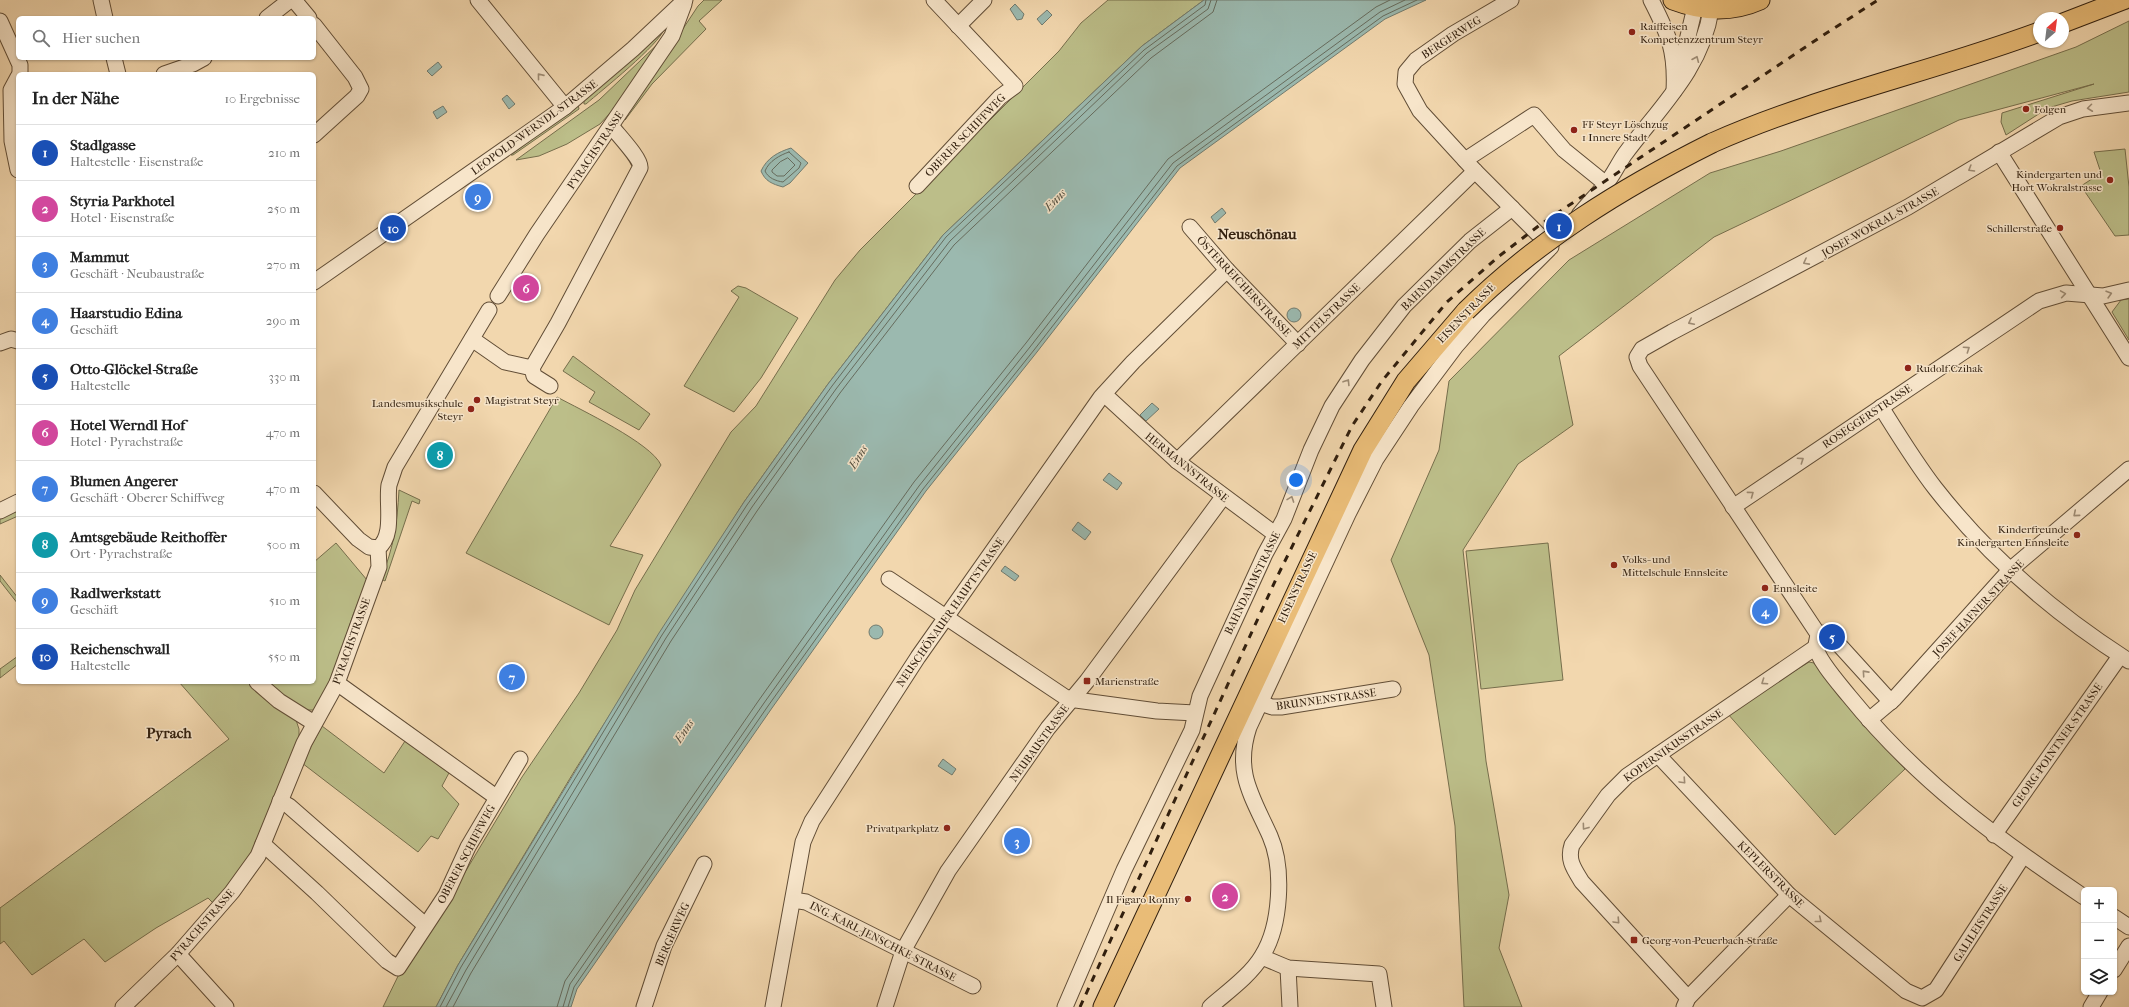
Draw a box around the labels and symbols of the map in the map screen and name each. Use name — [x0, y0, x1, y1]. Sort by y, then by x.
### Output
north arrow — [2033, 12, 2069, 48]
street label: BERGERWEG — [1419, 13, 1484, 62]
place label: Raiffeisen Kompetenzzentrum Steyr — [1640, 20, 1763, 46]
marker: Raiffeisen Kompetenzzentrum Steyr — [1627, 27, 1637, 37]
one-way arrow — [1691, 56, 1699, 63]
one-way arrow — [538, 74, 545, 81]
street label: LEOPOLD-WERNDL-STRASSE — [469, 77, 600, 178]
street label: OBERER SCHIFFWEG — [922, 91, 1009, 180]
place label: Folgen — [2034, 103, 2067, 116]
marker: Folgen — [2021, 104, 2031, 114]
one-way arrow — [2087, 104, 2093, 113]
street label: PYRACHSTRASSE — [564, 109, 627, 192]
place label: FF Steyr Löschzug 1 Innere Stadt — [1582, 118, 1668, 144]
marker: FF Steyr Löschzug 1 Innere Stadt — [1569, 125, 1579, 135]
one-way arrow — [1969, 165, 1976, 172]
place label: Kindergarten und Hort Wokralstrasse — [2012, 168, 2103, 194]
marker: Kindergarten und Hort Wokralstrasse — [2105, 175, 2115, 185]
pin: 9 — [465, 182, 491, 212]
street label: JOSEF-WOKRAL-STRASSE — [1819, 185, 1941, 261]
water label: Enns — [1041, 186, 1069, 215]
pin: 1 — [1546, 211, 1572, 241]
pin: 10 — [380, 213, 406, 243]
place label: Schillerstraße — [1987, 222, 2053, 235]
marker: Schillerstraße — [2055, 223, 2065, 233]
district label: Neuschönau — [1218, 225, 1297, 243]
street label: BAHNDAMMSTRASSE — [1398, 225, 1489, 313]
street label: ÖSTERREICHERSTRASSE — [1194, 233, 1294, 339]
one-way arrow — [1803, 257, 1810, 265]
pin: 6 — [513, 273, 539, 303]
street label: MITTELSTRASSE — [1290, 281, 1363, 352]
street label: EISENSTRASSE — [1435, 281, 1498, 346]
one-way arrow — [2060, 290, 2066, 299]
one-way arrow — [2105, 290, 2112, 299]
one-way arrow — [1687, 317, 1695, 325]
one-way arrow — [1963, 347, 1970, 354]
place label: Rudolf Czihak — [1916, 362, 1983, 375]
marker: Rudolf Czihak — [1903, 363, 1913, 373]
one-way arrow — [1342, 379, 1350, 386]
street label: ROSEGGERSTRASSE — [1820, 381, 1915, 451]
place label: Magistrat Steyr — [485, 394, 559, 407]
marker: Magistrat Steyr — [472, 395, 482, 405]
place label: Landesmusikschule Steyr — [372, 397, 464, 423]
marker: Landesmusikschule Steyr — [466, 404, 476, 414]
street label: HERMANNSTRASSE — [1142, 430, 1231, 505]
pin: 8 — [427, 440, 453, 470]
water label: Enns — [845, 442, 871, 472]
one-way arrow — [1797, 457, 1804, 464]
your location — [1286, 470, 1306, 490]
one-way arrow — [1746, 492, 1753, 499]
one-way arrow — [1287, 495, 1295, 502]
one-way arrow — [2073, 510, 2081, 517]
place label: Kinderfreunde Kindergarten Ennsleite — [1957, 523, 2070, 549]
street label: BAHNDAMMSTRASSE — [1222, 529, 1283, 637]
marker: Kinderfreunde Kindergarten Ennsleite — [2072, 530, 2082, 540]
street label: NEUSCHÖNAUER HAUPTSTRASSE — [894, 535, 1007, 689]
street label: EISENSTRASSE — [1275, 549, 1320, 625]
place label: Volks- und Mittelschule Ennsleite — [1621, 553, 1728, 579]
street label: JOSEF-HAFNER-STRASSE — [1929, 557, 2027, 660]
marker: Volks- und Mittelschule Ennsleite — [1609, 560, 1619, 570]
place label: Ennsleite — [1773, 582, 1818, 595]
marker: Ennsleite — [1760, 583, 1770, 593]
street label: PYRACHSTRASSE — [330, 596, 373, 686]
pin: 4 — [1752, 596, 1778, 626]
pin: 5 — [1819, 622, 1845, 652]
pin: 7 — [499, 662, 525, 692]
one-way arrow — [1863, 670, 1870, 677]
place label: Marienstraße — [1095, 675, 1160, 688]
marker: Marienstraße — [1082, 676, 1092, 686]
one-way arrow — [1761, 677, 1768, 685]
street label: GEORG-POINTNER-STRASSE — [2009, 680, 2106, 810]
street label: BRUNNENSTRASSE — [1275, 686, 1377, 713]
street label: NEUBAUSTRASSE — [1007, 702, 1072, 785]
street label: KOPERNIKUSSTRASSE — [1621, 706, 1726, 785]
water label: Enns — [671, 716, 697, 746]
district label: Pyrach — [146, 724, 192, 742]
one-way arrow — [1678, 776, 1685, 784]
street label: OBERER SCHIFFWEG — [435, 802, 498, 906]
place label: Privatparkplatz — [866, 822, 939, 835]
one-way arrow — [1583, 822, 1590, 829]
marker: Privatparkplatz — [942, 823, 952, 833]
pin: 3 — [1004, 826, 1030, 856]
street label: KEPLERSTRASSE — [1735, 838, 1807, 911]
pin: 2 — [1212, 881, 1238, 911]
street label: GALILEISTRASSE — [1951, 882, 2010, 964]
street label: PYRACHSTRASSE — [167, 886, 237, 964]
place label: Il Figaro Ronny — [1106, 893, 1181, 906]
marker: Il Figaro Ronny — [1183, 894, 1193, 904]
street label: ING.-KARL-JENSCHKE-STRASSE — [807, 899, 958, 984]
street label: BERGERWEG — [653, 900, 692, 968]
one-way arrow — [1815, 915, 1822, 922]
one-way arrow — [1612, 916, 1619, 924]
place label: Georg-von-Peuerbach-Straße — [1642, 934, 1778, 947]
marker: Georg-von-Peuerbach-Straße — [1629, 935, 1639, 945]

